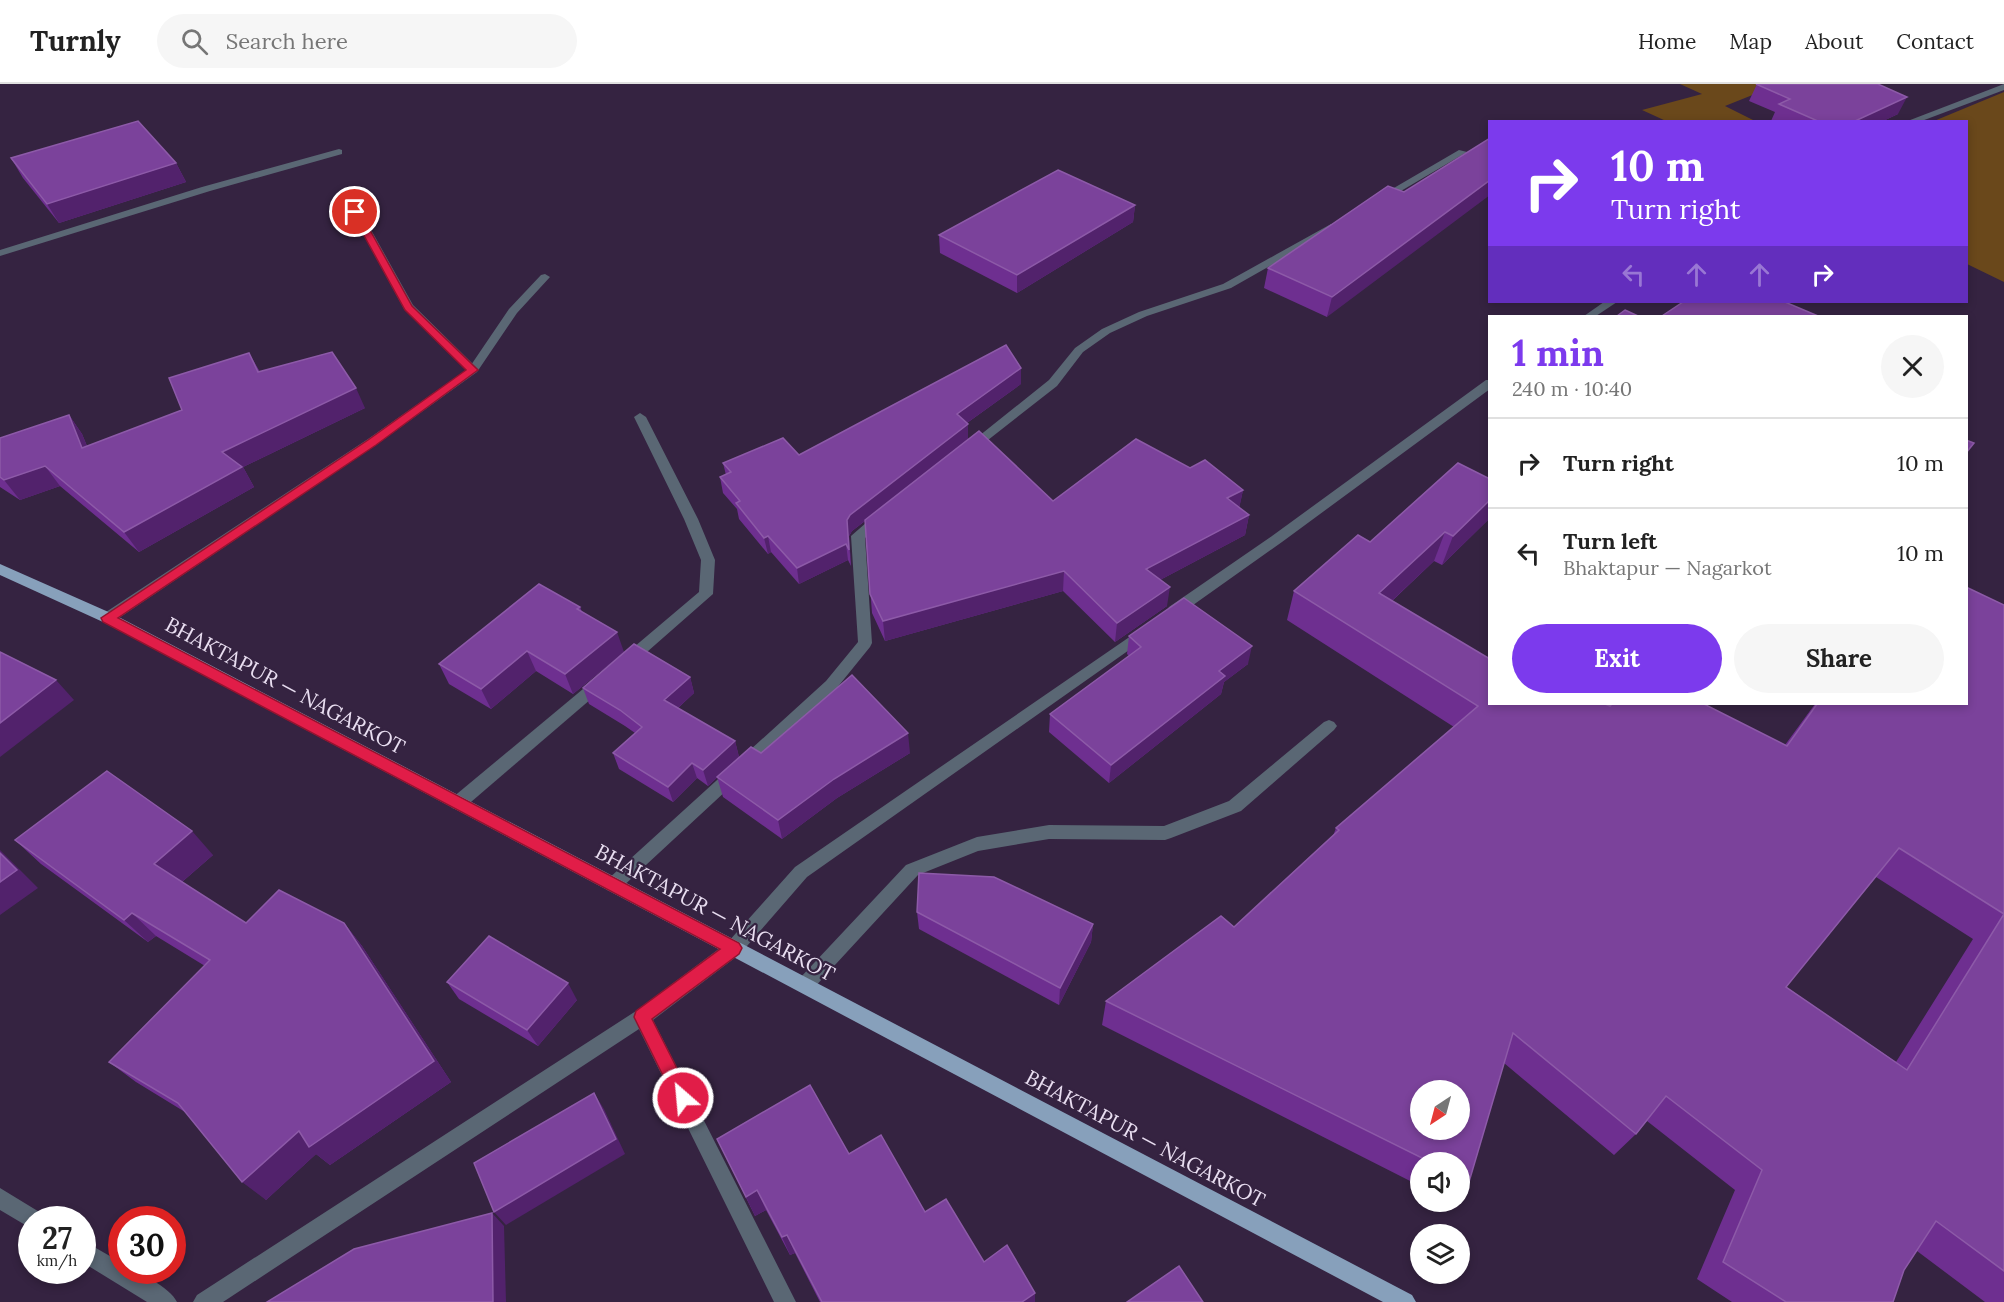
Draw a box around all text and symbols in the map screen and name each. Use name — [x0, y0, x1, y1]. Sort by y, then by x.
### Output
search box — [157, 14, 577, 68]
text: Turnly — [30, 23, 121, 59]
icon: search — [178, 25, 211, 58]
text: Search here — [226, 27, 348, 55]
text: Home — [1638, 28, 1696, 55]
text: Map — [1729, 28, 1772, 55]
text: About — [1805, 28, 1863, 55]
text: Contact — [1896, 28, 1974, 55]
text: 10 m — [1611, 139, 1704, 193]
icon: right — [1512, 144, 1590, 222]
pin — [329, 186, 380, 237]
text: Turn right — [1611, 192, 1740, 226]
icon: arrive — [338, 195, 371, 228]
icon: left — [1617, 258, 1650, 291]
icon: ahead — [1680, 258, 1713, 291]
icon: ahead — [1743, 258, 1776, 291]
icon: right — [1806, 258, 1839, 291]
text: 1 min — [1512, 330, 1604, 376]
button: close — [1881, 335, 1944, 398]
text: 240 m · 10:40 — [1512, 376, 1632, 401]
icon: right — [1512, 447, 1545, 480]
text: Turn right — [1563, 449, 1674, 477]
text: 10 m — [1897, 449, 1944, 477]
text: Turn left — [1563, 527, 1657, 555]
icon: left — [1512, 537, 1545, 570]
text: 10 m — [1897, 539, 1944, 567]
text: Bhaktapur — Nagarkot — [1563, 555, 1772, 580]
street label: BHAKTAPUR — NAGARKOT — [161, 611, 410, 760]
button: Exit — [1512, 624, 1722, 693]
button: Share — [1734, 624, 1944, 693]
street label: BHAKTAPUR — NAGARKOT — [591, 838, 840, 987]
street label: BHAKTAPUR — NAGARKOT — [1021, 1064, 1270, 1213]
position arrow — [651, 1066, 715, 1130]
north arrow — [1410, 1080, 1470, 1140]
map controls — [1410, 1080, 1470, 1284]
button: sound — [1410, 1152, 1470, 1212]
speed limit sign: 30 — [108, 1206, 186, 1284]
text: 27 — [42, 1219, 72, 1257]
button: layers — [1410, 1224, 1470, 1284]
text: km/h — [37, 1251, 77, 1270]

